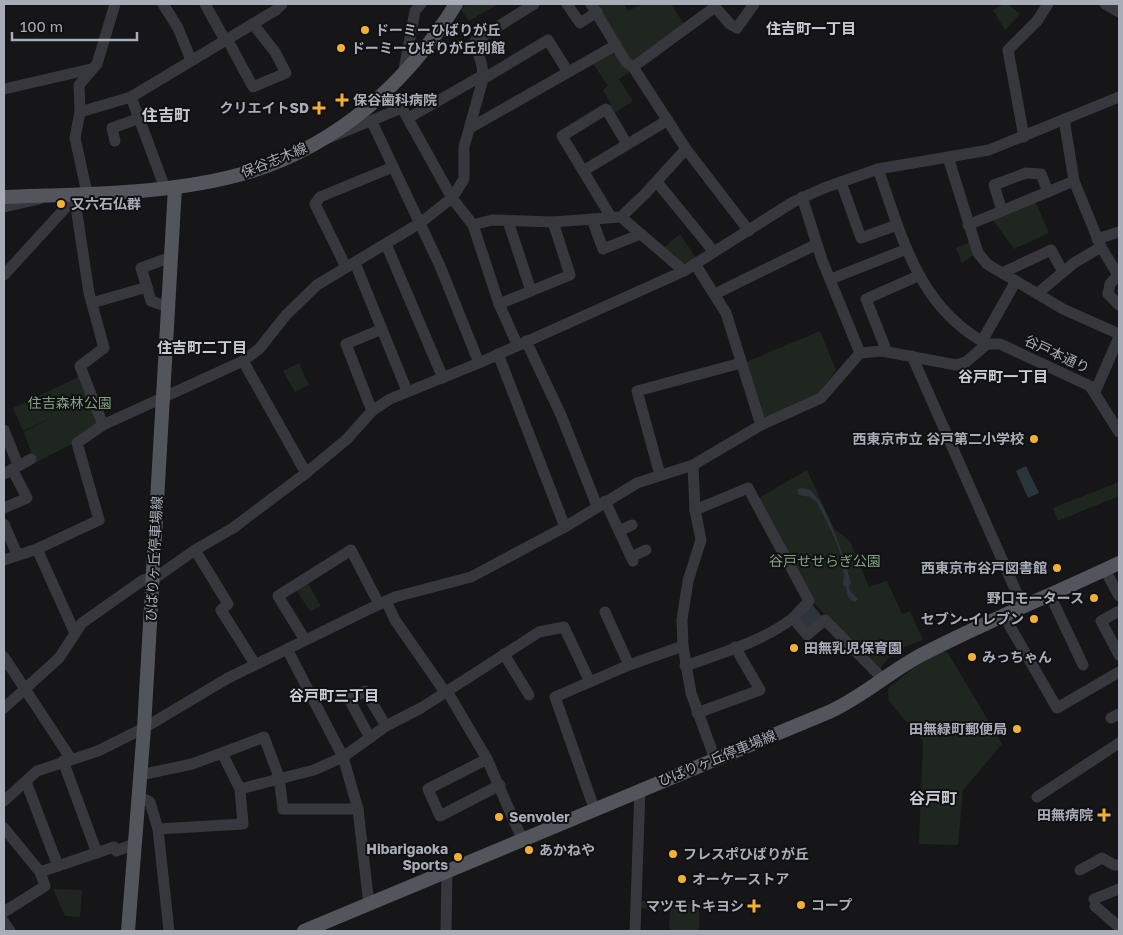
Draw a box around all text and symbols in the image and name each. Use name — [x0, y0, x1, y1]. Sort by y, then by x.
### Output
scale bar — [12, 10, 138, 42]
text: 100 m — [20, 17, 63, 35]
district label: 住吉町一丁目 — [766, 19, 856, 37]
place label: ドーミーひばりが丘 — [375, 21, 501, 38]
marker: ドーミーひばりが丘 — [359, 24, 371, 36]
place label: ドーミーひばりが丘別館 — [351, 39, 505, 56]
marker: ドーミーひばりが丘別館 — [335, 42, 347, 54]
place label: 保谷歯科病院 — [353, 91, 437, 108]
marker: 保谷歯科病院 — [335, 93, 349, 107]
place label: クリエイトSD — [220, 99, 309, 116]
marker: クリエイトSD — [313, 102, 325, 114]
district label: 住吉町 — [141, 105, 190, 125]
street label: 保谷志木線 — [238, 139, 309, 181]
place label: 又六石仏群 — [71, 195, 141, 212]
marker: 又六石仏群 — [55, 198, 67, 210]
street label: 谷戸本通り — [1022, 331, 1093, 376]
district label: 住吉町二丁目 — [157, 338, 247, 356]
district label: 谷戸町一丁目 — [958, 367, 1048, 385]
park label: 住吉森林公園 — [28, 394, 112, 411]
place label: 西東京市立 谷戸第二小学校 — [853, 430, 1024, 447]
marker: 西東京市立 谷戸第二小学校 — [1028, 433, 1040, 445]
street label: ひばりヶ丘停車場線 — [142, 496, 165, 622]
park label: 谷戸せせらぎ公園 — [769, 552, 881, 569]
place label: 西東京市谷戸図書館 — [921, 559, 1047, 576]
marker: 西東京市谷戸図書館 — [1051, 562, 1063, 574]
place label: 野口モータース — [987, 589, 1084, 606]
marker: 野口モータース — [1088, 592, 1100, 604]
place label: セブン-イレブン — [921, 610, 1024, 627]
marker: セブン-イレブン — [1028, 613, 1040, 625]
place label: 田無乳児保育園 — [804, 639, 902, 656]
marker: 田無乳児保育園 — [788, 642, 800, 654]
place label: みっちゃん — [982, 648, 1052, 665]
marker: みっちゃん — [966, 651, 978, 663]
district label: 谷戸町三丁目 — [289, 686, 379, 704]
place label: 田無緑町郵便局 — [909, 720, 1007, 737]
marker: 田無緑町郵便局 — [1011, 723, 1023, 735]
street label: ひばりヶ丘停車場線 — [655, 726, 778, 789]
district label: 谷戸町 — [909, 788, 957, 808]
place label: 田無病院 — [1037, 806, 1093, 823]
place label: Senvoler — [509, 808, 570, 825]
marker: 田無病院 — [1097, 808, 1111, 822]
marker: Senvoler — [493, 811, 505, 823]
place label: Hibarigaoka Sports — [366, 840, 448, 873]
place label: あかねや — [539, 841, 595, 858]
marker: あかねや — [523, 844, 535, 856]
place label: フレスポひばりが丘 — [683, 845, 809, 862]
marker: フレスポひばりが丘 — [667, 848, 679, 860]
marker: Hibarigaoka Sports — [452, 851, 464, 863]
place label: オーケーストア — [692, 870, 789, 887]
marker: オーケーストア — [676, 873, 688, 885]
place label: コープ — [811, 896, 852, 913]
place label: マツモトキヨシ — [646, 897, 744, 914]
marker: コープ — [795, 899, 807, 911]
marker: マツモトキヨシ — [748, 900, 760, 912]

